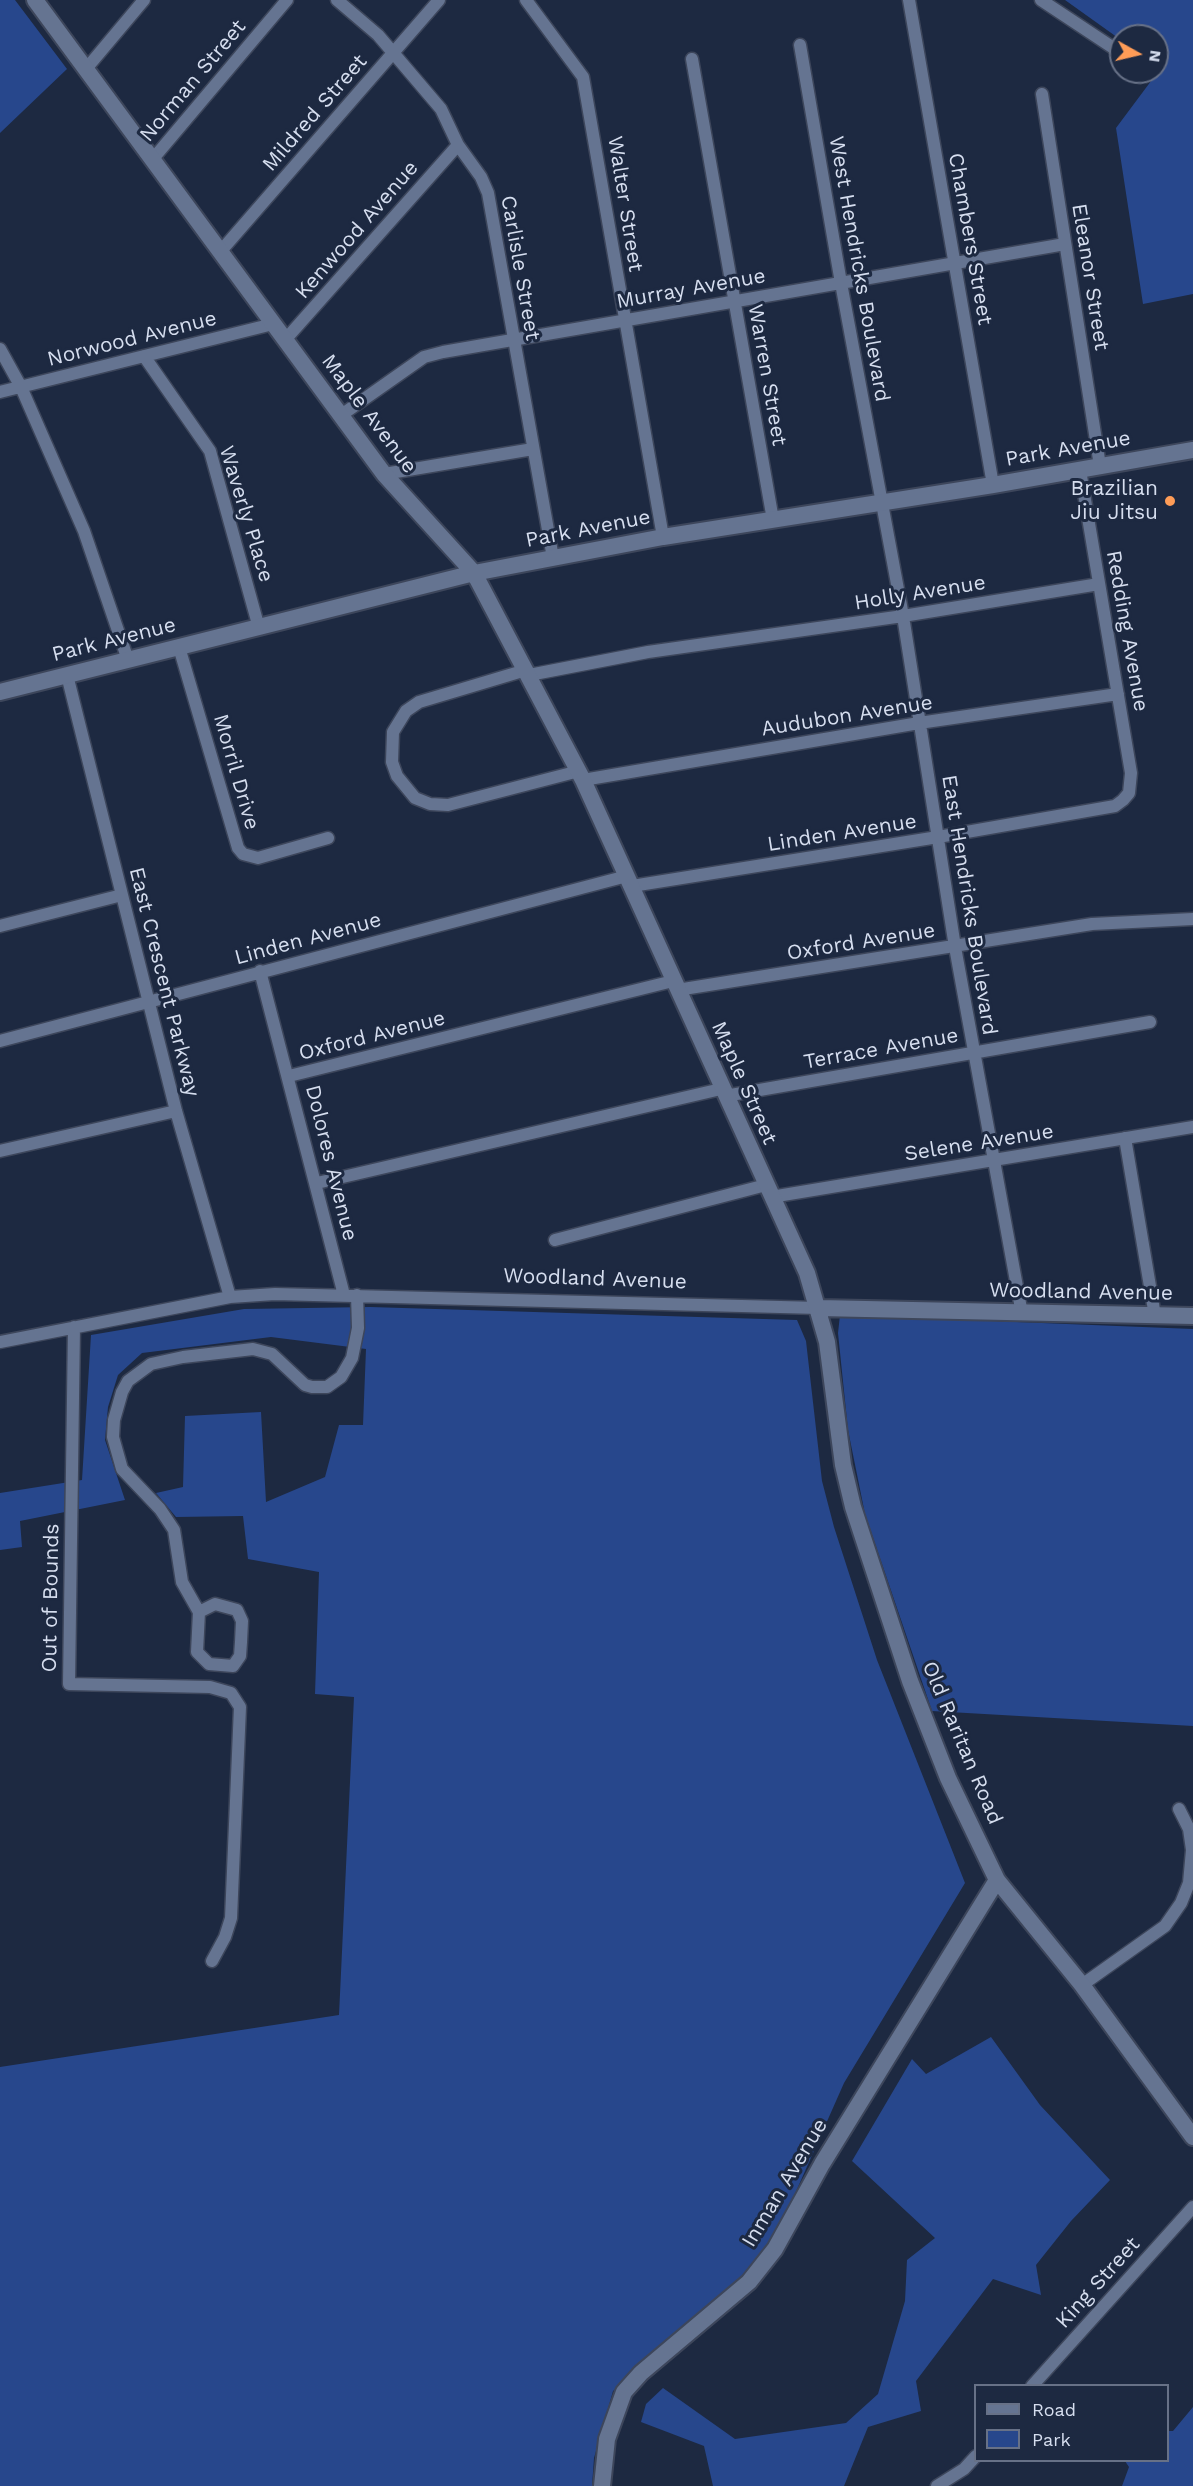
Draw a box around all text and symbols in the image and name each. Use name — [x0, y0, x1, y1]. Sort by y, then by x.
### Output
street label: Norman Street — [135, 15, 251, 147]
north arrow — [1109, 24, 1169, 84]
street label: Mildred Street — [257, 49, 373, 177]
text: N — [1145, 49, 1166, 63]
street label: Walter Street — [602, 134, 648, 274]
street label: West Hendricks Boulevard — [823, 134, 895, 404]
street label: Chambers Street — [942, 151, 998, 327]
street label: Kenwood Avenue — [290, 156, 424, 304]
street label: Carlisle Street — [495, 194, 545, 342]
street label: Eleanor Street — [1066, 202, 1114, 352]
street label: Murray Avenue — [614, 263, 768, 315]
street label: Warren Street — [742, 302, 792, 448]
street label: Norwood Avenue — [45, 306, 219, 372]
street label: Maple Avenue — [316, 349, 422, 479]
street label: Park Avenue — [1003, 426, 1133, 472]
street label: Waverly Place — [213, 443, 279, 585]
place label: Brazilian Jiu Jitsu — [1070, 476, 1158, 526]
marker: Brazilian Jiu Jitsu — [1163, 494, 1177, 508]
street label: Park Avenue — [523, 505, 653, 553]
street label: Redding Avenue — [1100, 548, 1154, 714]
street label: Holly Avenue — [853, 570, 987, 616]
street label: Park Avenue — [50, 612, 178, 668]
street label: Audubon Avenue — [760, 690, 934, 742]
street label: Morril Drive — [208, 711, 264, 833]
street label: East Hendricks Boulevard — [936, 773, 1002, 1037]
street label: Linden Avenue — [766, 809, 918, 857]
street label: East Crescent Parkway — [123, 865, 205, 1099]
street label: Linden Avenue — [232, 907, 384, 971]
street label: Oxford Avenue — [785, 918, 937, 966]
street label: Oxford Avenue — [296, 1006, 448, 1066]
street label: Maple Street — [706, 1018, 782, 1148]
street label: Terrace Avenue — [802, 1023, 960, 1075]
street label: Dolores Avenue — [299, 1083, 363, 1243]
street label: Selene Avenue — [903, 1119, 1055, 1167]
street label: Woodland Avenue — [503, 1263, 687, 1295]
street label: Woodland Avenue — [989, 1278, 1173, 1306]
street label: Out of Bounds — [37, 1523, 65, 1673]
street label: Old Raritan Road — [916, 1658, 1008, 1828]
street label: Inman Avenue — [737, 2114, 833, 2252]
street label: King Street — [1051, 2232, 1145, 2334]
legend — [974, 2384, 1169, 2462]
text: Road — [1032, 2399, 1076, 2420]
text: Park — [1032, 2429, 1071, 2450]

